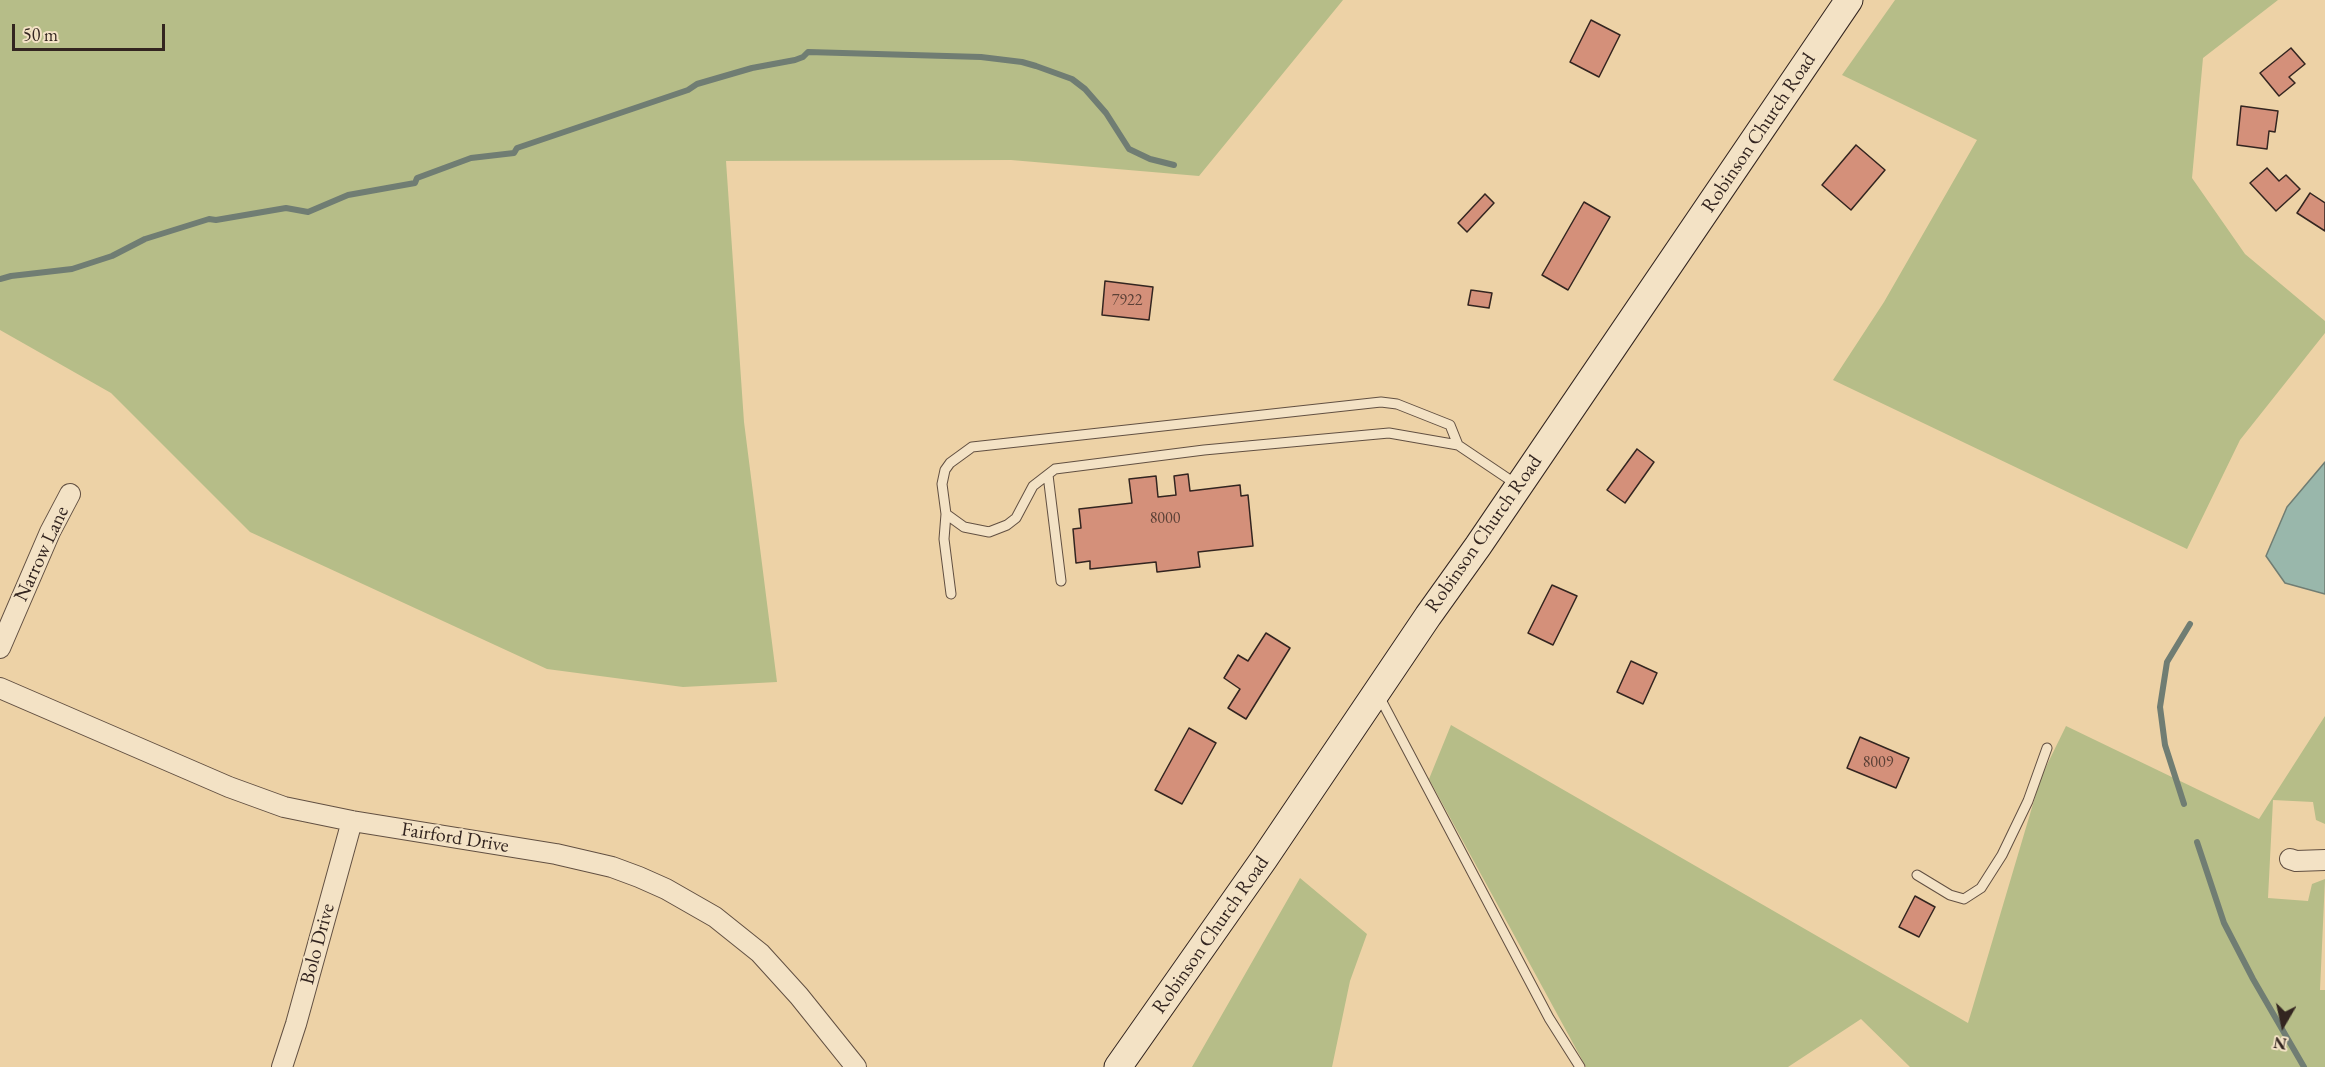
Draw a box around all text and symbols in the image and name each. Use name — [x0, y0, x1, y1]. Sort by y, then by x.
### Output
scale bar — [15, 12, 168, 50]
text: 50 m — [23, 23, 58, 46]
street label: Robinson Church Road — [1697, 49, 1821, 217]
house number: 7922 — [1112, 291, 1142, 311]
street label: Robinson Church Road — [1421, 451, 1547, 617]
street label: Narrow Lane — [9, 502, 75, 606]
house number: 8000 — [1150, 509, 1180, 529]
house number: 8009 — [1863, 753, 1893, 773]
street label: Fairford Drive — [400, 818, 510, 858]
street label: Robinson Church Road — [1148, 852, 1274, 1018]
street label: Bolo Drive — [296, 901, 340, 987]
north arrow — [2253, 995, 2313, 1055]
text: N — [2272, 1032, 2288, 1055]

